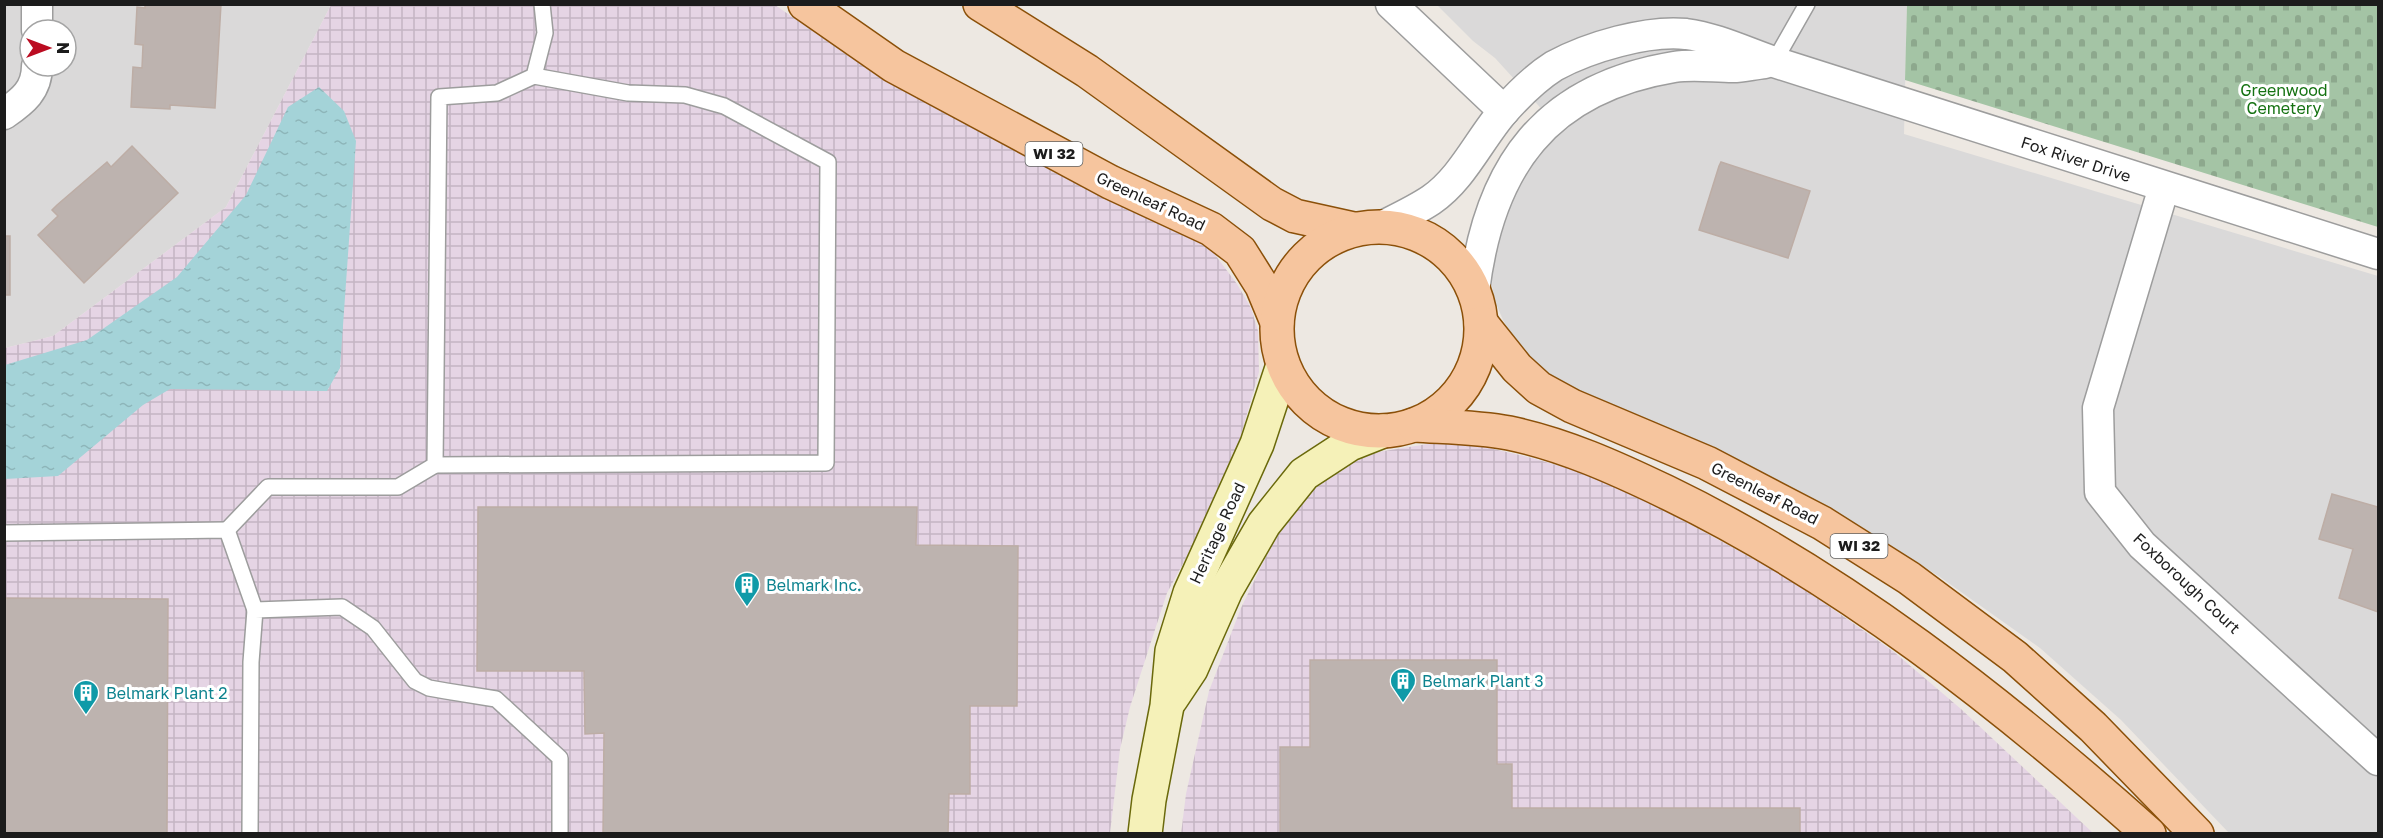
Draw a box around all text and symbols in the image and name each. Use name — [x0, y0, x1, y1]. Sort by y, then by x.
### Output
north arrow — [18, 18, 78, 78]
text: N — [53, 42, 73, 54]
park label: Greenwood Cemetery — [2240, 80, 2328, 118]
street label: Fox River Drive — [2018, 132, 2134, 186]
road number: WI 32 — [1026, 142, 1082, 166]
street label: Greenleaf Road — [1093, 167, 1209, 235]
street label: Greenleaf Road — [1708, 457, 1822, 529]
street label: Heritage Road — [1185, 479, 1249, 587]
street label: Foxborough Court — [2129, 528, 2245, 638]
road number: WI 32 — [1830, 534, 1888, 558]
building icon: Belmark Inc. — [732, 570, 762, 608]
place label: Belmark Inc. — [766, 575, 862, 595]
building icon: Belmark Plant 3 — [1388, 666, 1418, 704]
place label: Belmark Plant 3 — [1422, 671, 1544, 691]
building icon: Belmark Plant 2 — [71, 678, 101, 716]
place label: Belmark Plant 2 — [106, 683, 228, 703]

